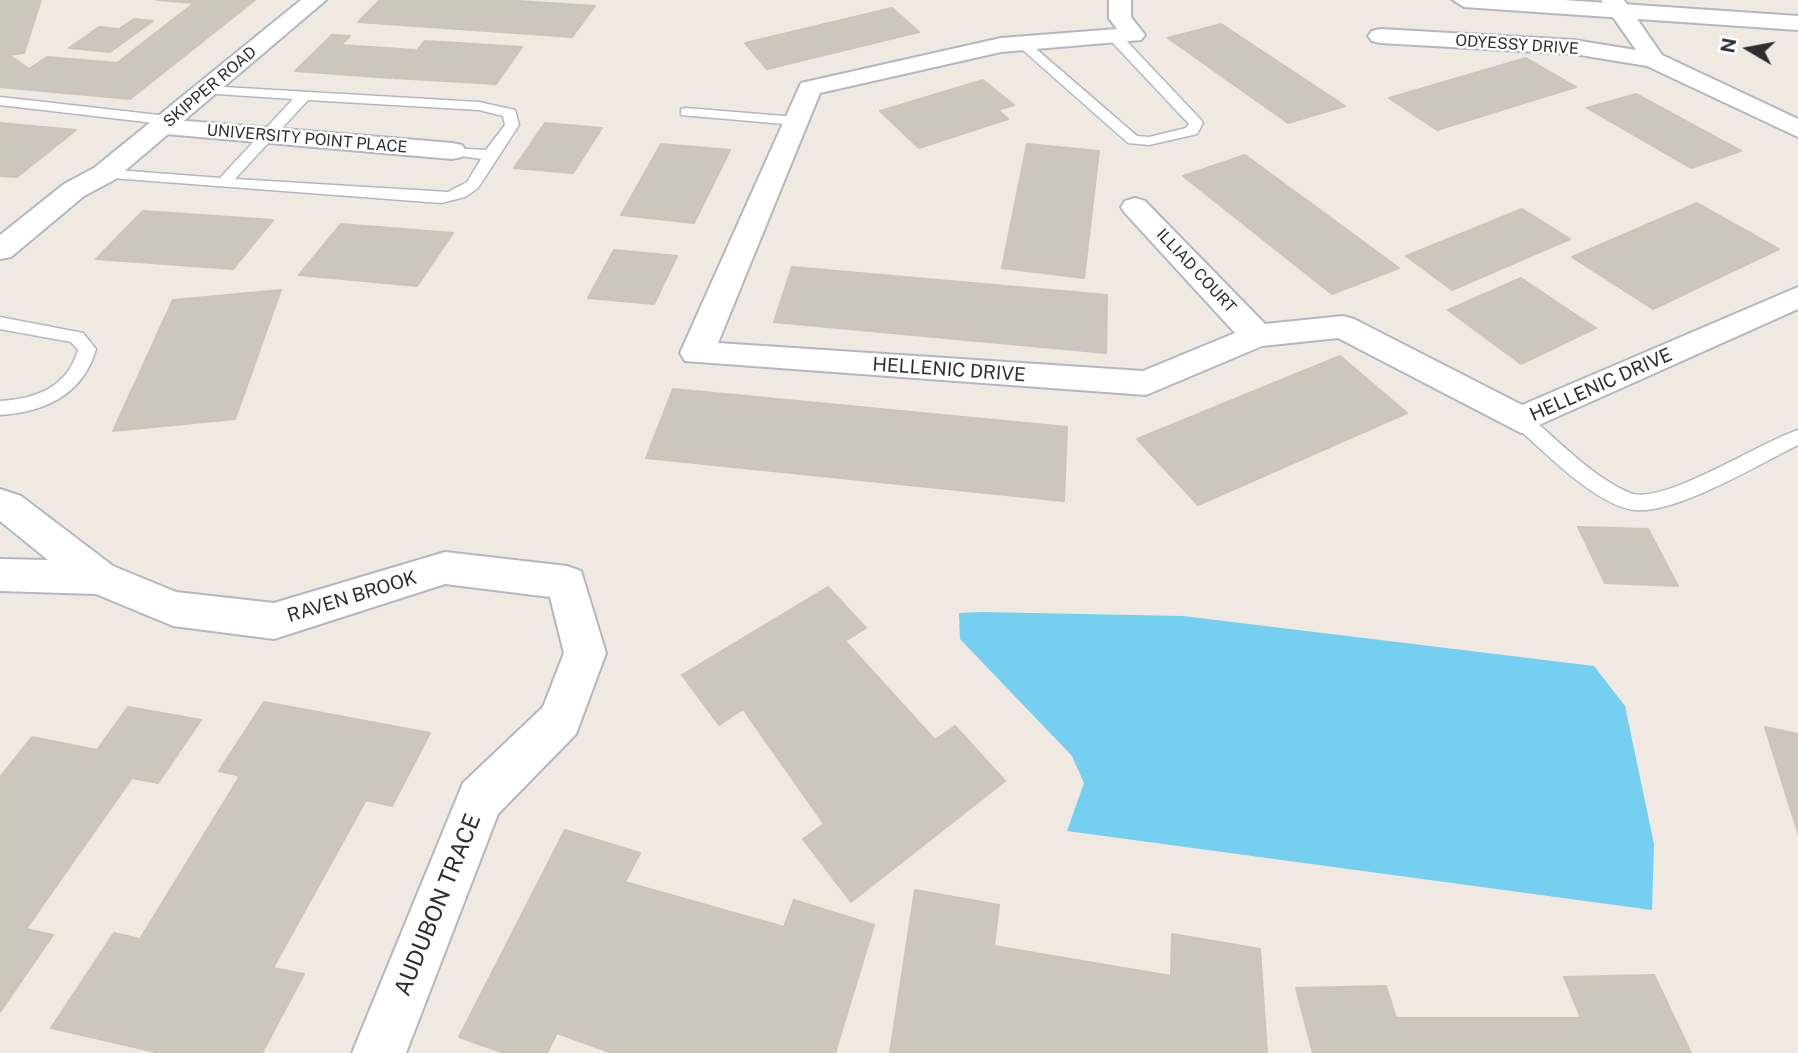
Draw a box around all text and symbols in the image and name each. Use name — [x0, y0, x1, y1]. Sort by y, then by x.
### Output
north arrow — [1714, 14, 1784, 84]
street label: ODYESSY DRIVE — [1455, 31, 1579, 59]
text: N — [1716, 36, 1740, 55]
street label: SKIPPER ROAD — [160, 43, 260, 131]
street label: UNIVERSITY POINT PLACE — [206, 121, 408, 157]
street label: ILLIAD COURT — [1152, 225, 1240, 317]
street label: HELLENIC DRIVE — [1526, 343, 1676, 427]
street label: HELLENIC DRIVE — [872, 353, 1026, 387]
street label: RAVEN BROOK — [285, 566, 419, 628]
street label: AUDUBON TRACE — [389, 810, 487, 1000]

